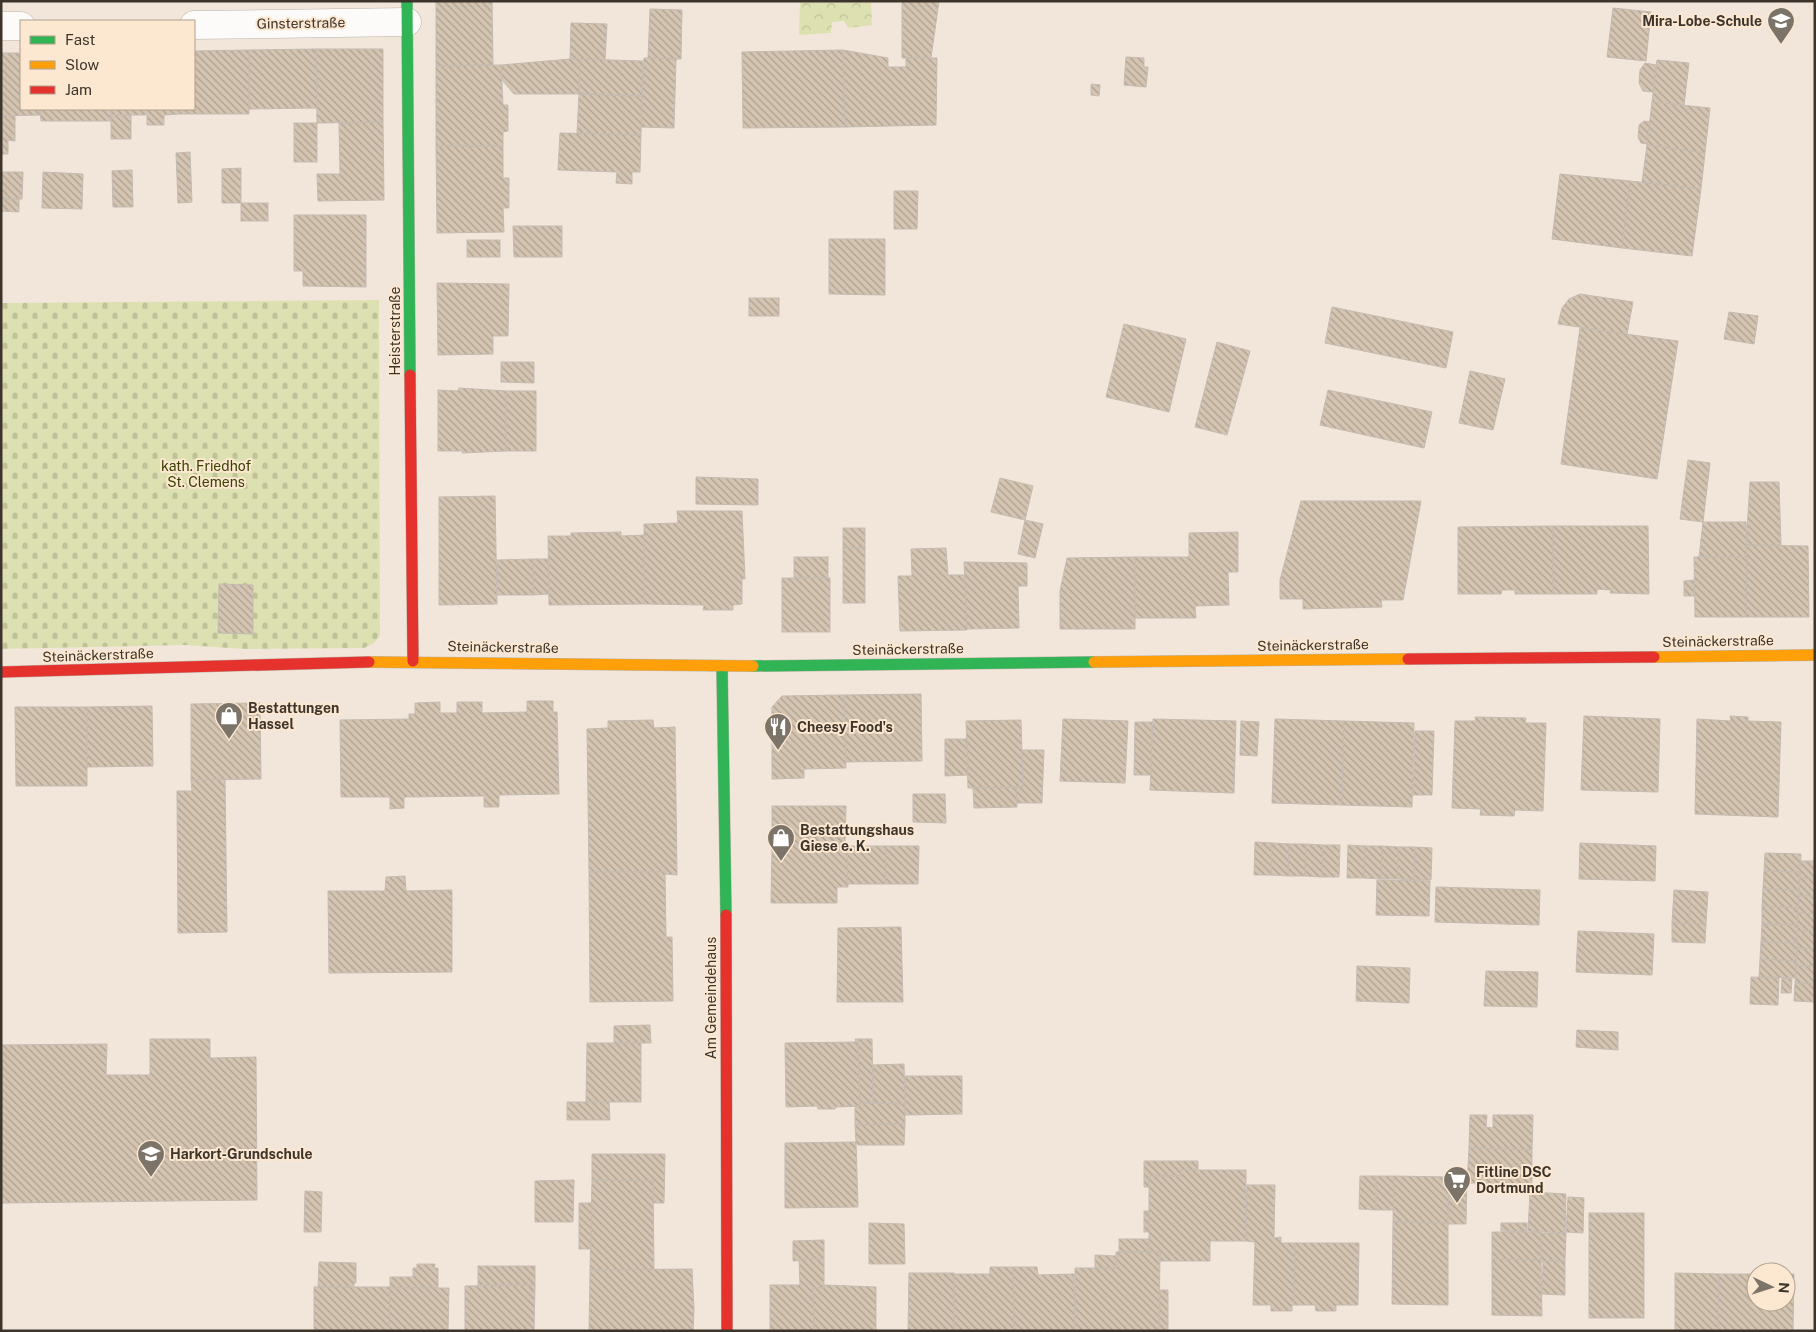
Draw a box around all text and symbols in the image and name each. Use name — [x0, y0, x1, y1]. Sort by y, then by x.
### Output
school or university icon: Mira-Lobe-Schule — [1766, 6, 1796, 45]
place label: Mira-Lobe-Schule — [1642, 13, 1762, 29]
street label: Ginsterstraße — [256, 14, 346, 32]
legend — [20, 20, 195, 110]
text: Fast — [65, 31, 95, 48]
text: Slow — [65, 56, 100, 73]
text: Jam — [65, 81, 92, 98]
street label: Heisterstraße — [387, 286, 403, 376]
park label: kath. Friedhof St. Clemens — [161, 458, 251, 490]
street label: Steinäckerstraße — [1662, 632, 1774, 650]
street label: Steinäckerstraße — [1257, 636, 1369, 654]
street label: Steinäckerstraße — [447, 638, 559, 656]
street label: Steinäckerstraße — [852, 640, 964, 658]
street label: Steinäckerstraße — [42, 645, 154, 665]
place label: Bestattungen Hassel — [248, 700, 339, 732]
shop icon: Bestattungen Hassel — [214, 701, 244, 740]
restaurant icon: Cheesy Food's — [763, 712, 793, 751]
place label: Cheesy Food's — [797, 719, 893, 735]
place label: Bestattungshaus Giese e. K. — [800, 822, 914, 854]
shop icon: Bestattungshaus Giese e. K. — [766, 823, 796, 862]
street label: Am Gemeindehaus — [703, 937, 719, 1059]
school or university icon: Harkort-Grundschule — [136, 1139, 166, 1178]
place label: Harkort-Grundschule — [170, 1146, 313, 1162]
place label: Fitline DSC Dortmund — [1476, 1164, 1552, 1196]
supermarket icon: Fitline DSC Dortmund — [1442, 1165, 1472, 1204]
north arrow — [1746, 1262, 1796, 1312]
text: N — [1776, 1282, 1792, 1294]

